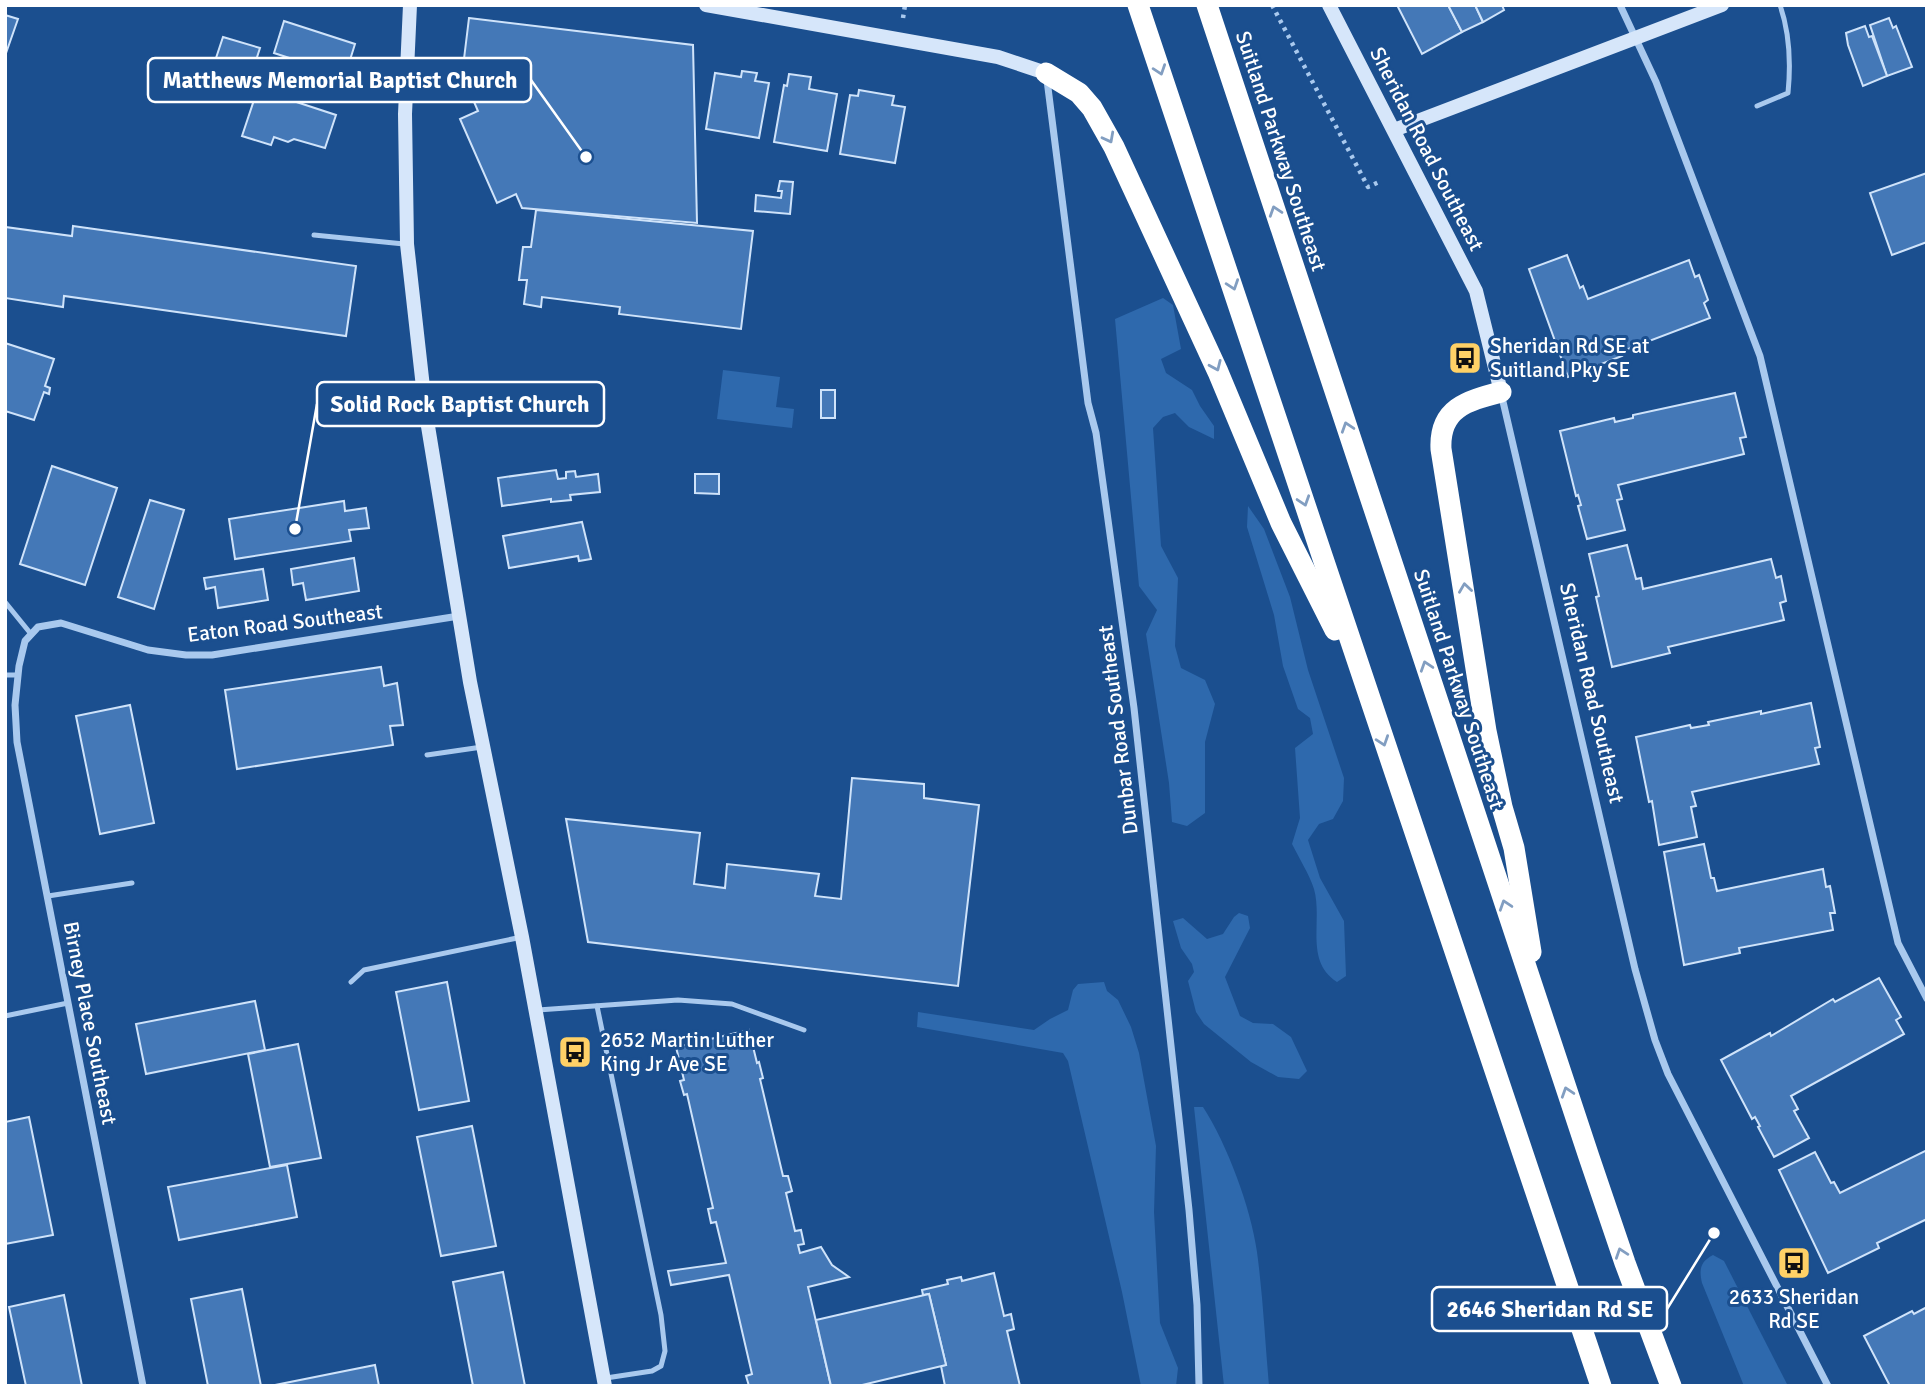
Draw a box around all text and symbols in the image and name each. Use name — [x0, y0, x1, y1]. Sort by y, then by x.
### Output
street label: Suitland Parkway Southeast — [1230, 28, 1332, 274]
street label: Sheridan Road Southeast — [1364, 43, 1490, 255]
callout: Matthews Memorial Baptist Church — [148, 58, 531, 102]
one-way arrow — [1152, 63, 1166, 76]
text: Matthews Memorial Baptist Church — [162, 66, 518, 95]
one-way arrow — [1101, 130, 1115, 143]
one-way arrow — [1269, 205, 1283, 218]
one-way arrow — [1224, 279, 1239, 291]
place label: Sheridan Rd SE at Suitland Pky SE — [1490, 333, 1649, 383]
bus stop icon: Sheridan Rd SE at Suitland Pky SE — [1446, 339, 1484, 377]
one-way arrow — [1208, 359, 1222, 371]
callout: Solid Rock Baptist Church — [317, 382, 604, 426]
text: Solid Rock Baptist Church — [331, 390, 589, 419]
one-way arrow — [1340, 421, 1355, 433]
one-way arrow — [1296, 495, 1310, 507]
street label: Suitland Parkway Southeast — [1408, 566, 1510, 812]
street label: Sheridan Road Southeast — [1554, 580, 1630, 806]
one-way arrow — [1458, 582, 1473, 594]
street label: Eaton Road Southeast — [186, 598, 384, 648]
street label: Dunbar Road Southeast — [1092, 624, 1144, 836]
one-way arrow — [1420, 660, 1434, 673]
one-way arrow — [1375, 734, 1389, 746]
one-way arrow — [1499, 900, 1513, 912]
street label: Birney Place Southeast — [58, 919, 122, 1127]
place label: 2652 Martin Luther King Jr Ave SE — [600, 1027, 774, 1077]
bus stop icon: 2652 Martin Luther King Jr Ave SE — [556, 1033, 594, 1071]
one-way arrow — [1561, 1086, 1575, 1098]
bus stop icon: 2633 Sheridan Rd SE — [1775, 1244, 1813, 1282]
one-way arrow — [1615, 1247, 1629, 1260]
place label: 2633 Sheridan Rd SE — [1729, 1284, 1859, 1334]
callout: 2646 Sheridan Rd SE — [1432, 1287, 1667, 1331]
text: 2646 Sheridan Rd SE — [1447, 1295, 1653, 1324]

